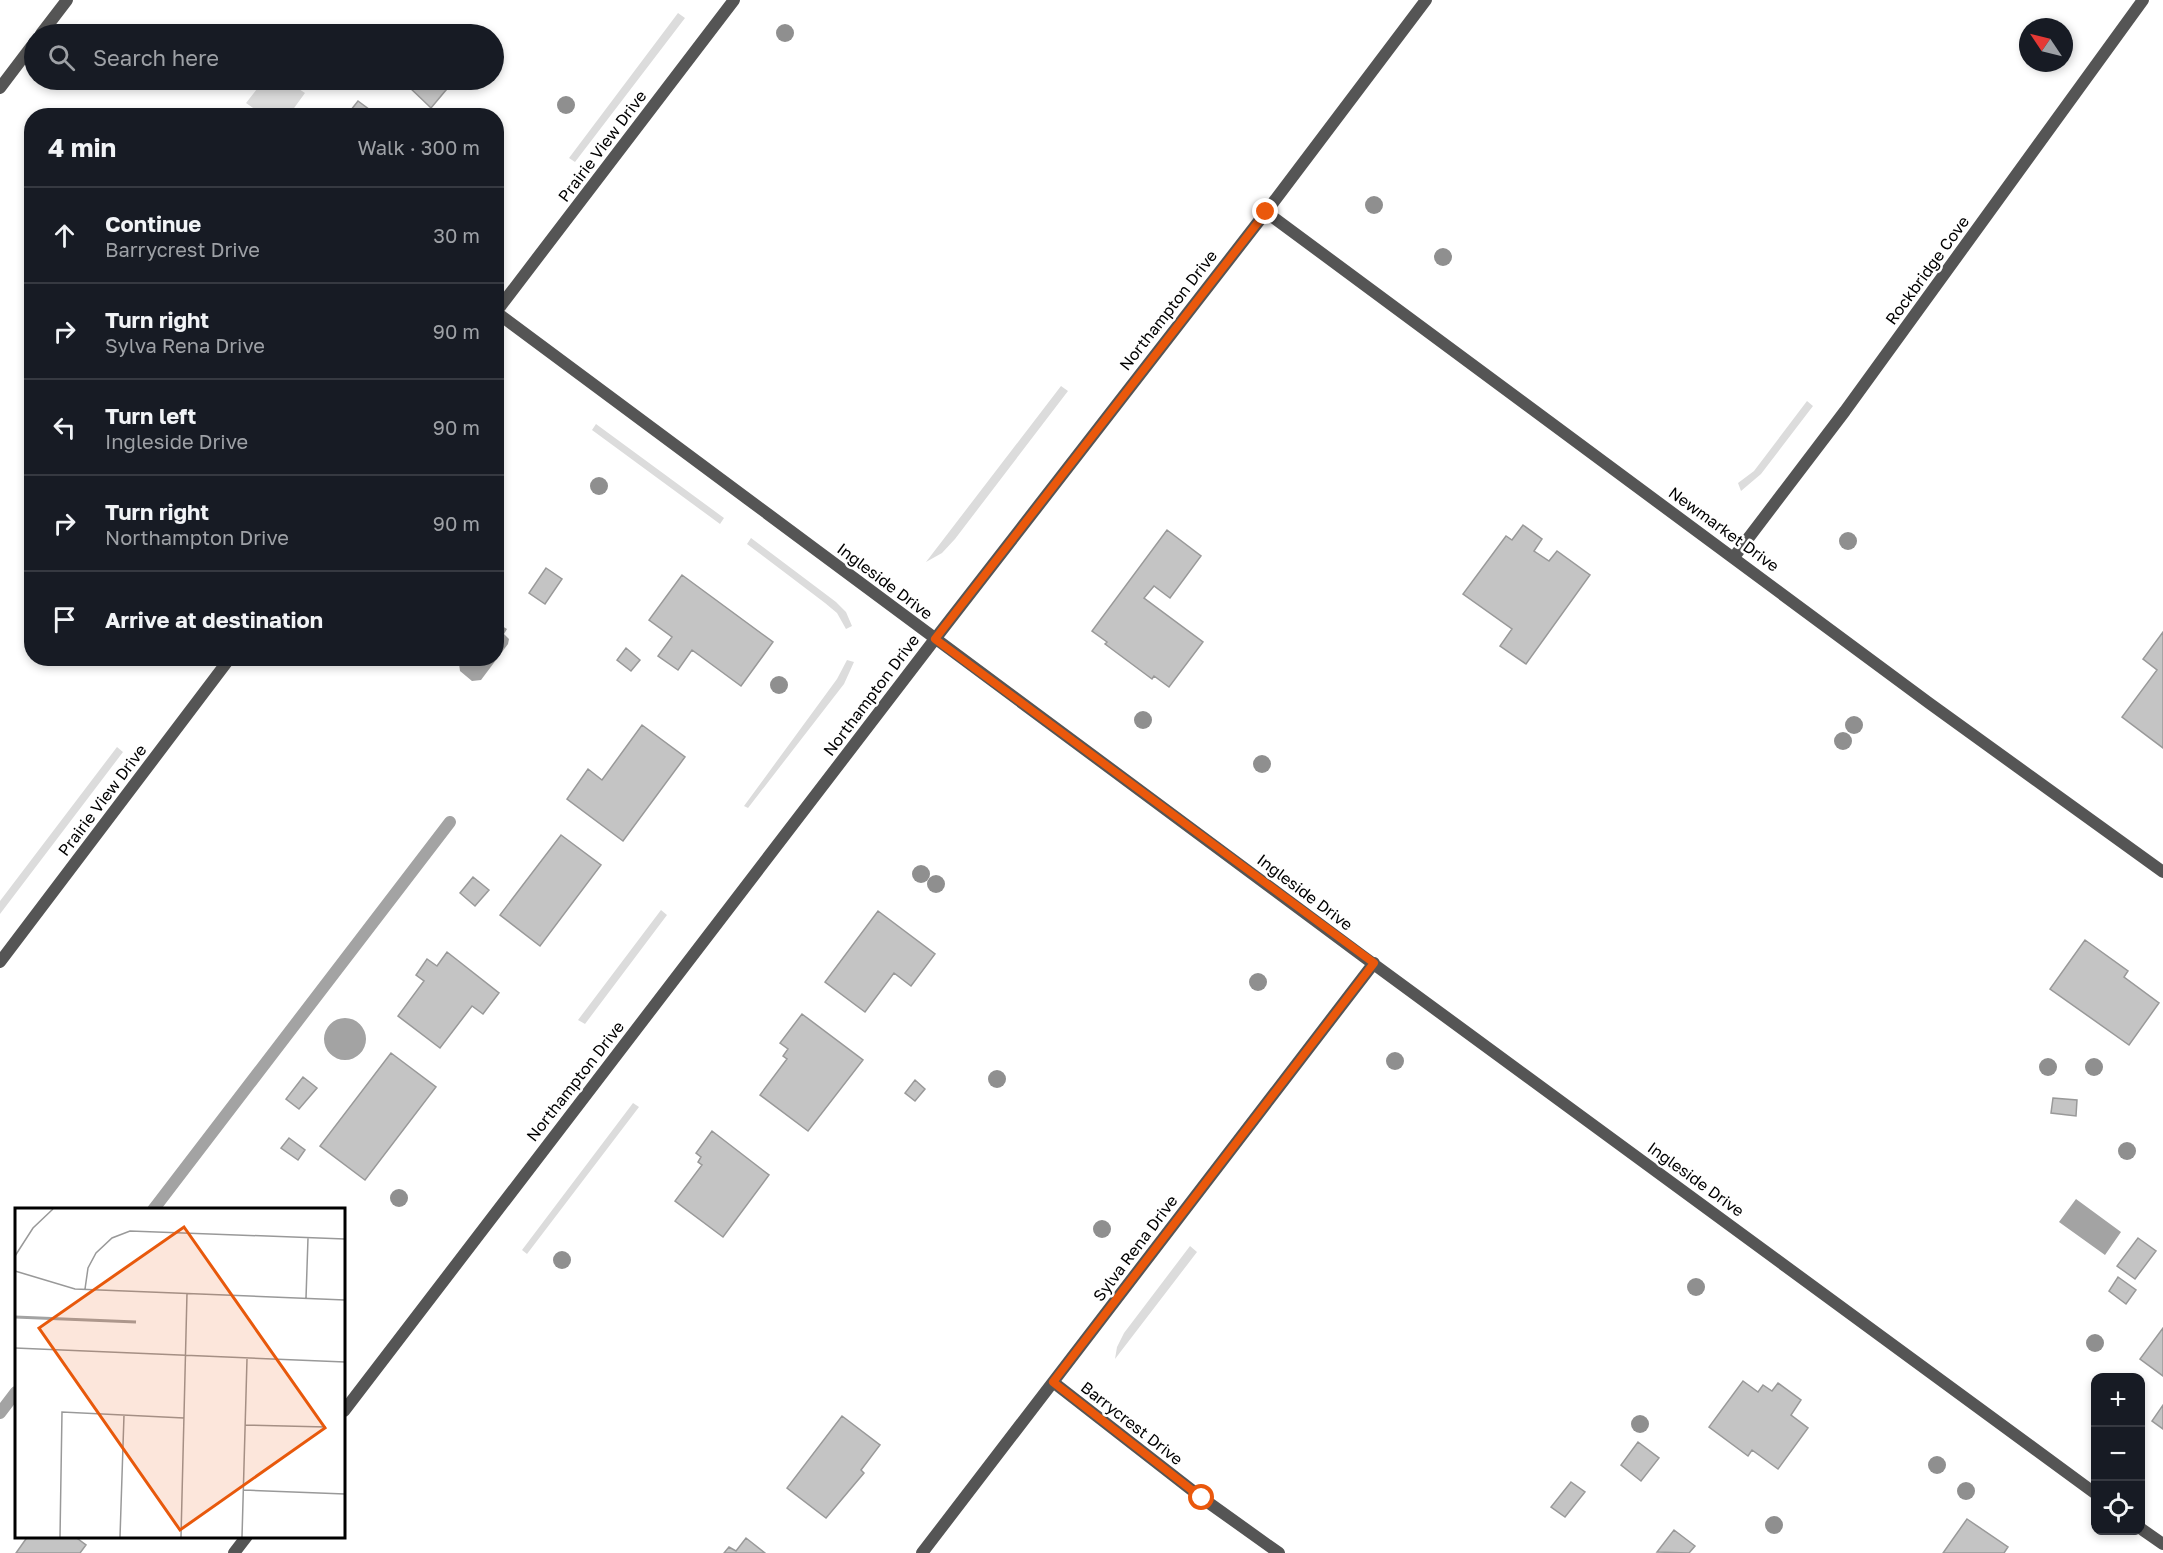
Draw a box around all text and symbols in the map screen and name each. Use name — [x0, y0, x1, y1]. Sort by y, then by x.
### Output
north arrow — [2019, 18, 2073, 72]
search box — [24, 24, 504, 90]
icon: search — [45, 41, 78, 74]
text: Search here — [93, 44, 219, 71]
street label: Prairie View Drive — [554, 86, 650, 206]
text: 4 min — [48, 132, 116, 163]
text: Walk · 300 m — [357, 135, 480, 159]
route end — [1252, 198, 1278, 224]
text: Continue — [105, 210, 201, 237]
street label: Rockbridge Cove — [1881, 212, 1973, 328]
icon: ahead — [48, 219, 81, 252]
text: 30 m — [433, 223, 480, 247]
text: Barrycrest Drive — [105, 237, 260, 261]
street label: Northampton Drive — [1115, 246, 1221, 374]
text: Turn right — [105, 306, 209, 333]
icon: right — [48, 315, 81, 348]
text: 90 m — [433, 319, 480, 343]
text: Sylva Rena Drive — [105, 333, 265, 357]
text: Turn left — [105, 402, 196, 429]
icon: left — [48, 411, 81, 444]
text: 90 m — [433, 415, 480, 439]
text: Ingleside Drive — [105, 429, 248, 453]
street label: Newmarket Drive — [1665, 482, 1783, 576]
text: Turn right — [105, 498, 209, 525]
icon: right — [48, 507, 81, 540]
text: 90 m — [433, 511, 480, 535]
text: Northampton Drive — [105, 525, 289, 549]
street label: Ingleside Drive — [833, 539, 937, 623]
icon: arrive — [48, 603, 81, 636]
text: Arrive at destination — [105, 606, 323, 633]
street label: Northampton Drive — [819, 630, 923, 760]
street label: Prairie View Drive — [54, 740, 150, 860]
street label: Ingleside Drive — [1253, 850, 1357, 934]
street label: Northampton Drive — [522, 1017, 628, 1145]
street label: Ingleside Drive — [1644, 1137, 1748, 1221]
street label: Sylva Rena Drive — [1089, 1191, 1181, 1305]
inset map — [15, 1208, 345, 1538]
map controls — [2091, 1373, 2145, 1535]
button: + — [2091, 1373, 2145, 1427]
street label: Barrycrest Drive — [1077, 1377, 1187, 1469]
button: − — [2091, 1427, 2145, 1481]
button: locate — [2091, 1481, 2145, 1535]
route start — [1188, 1484, 1214, 1510]

